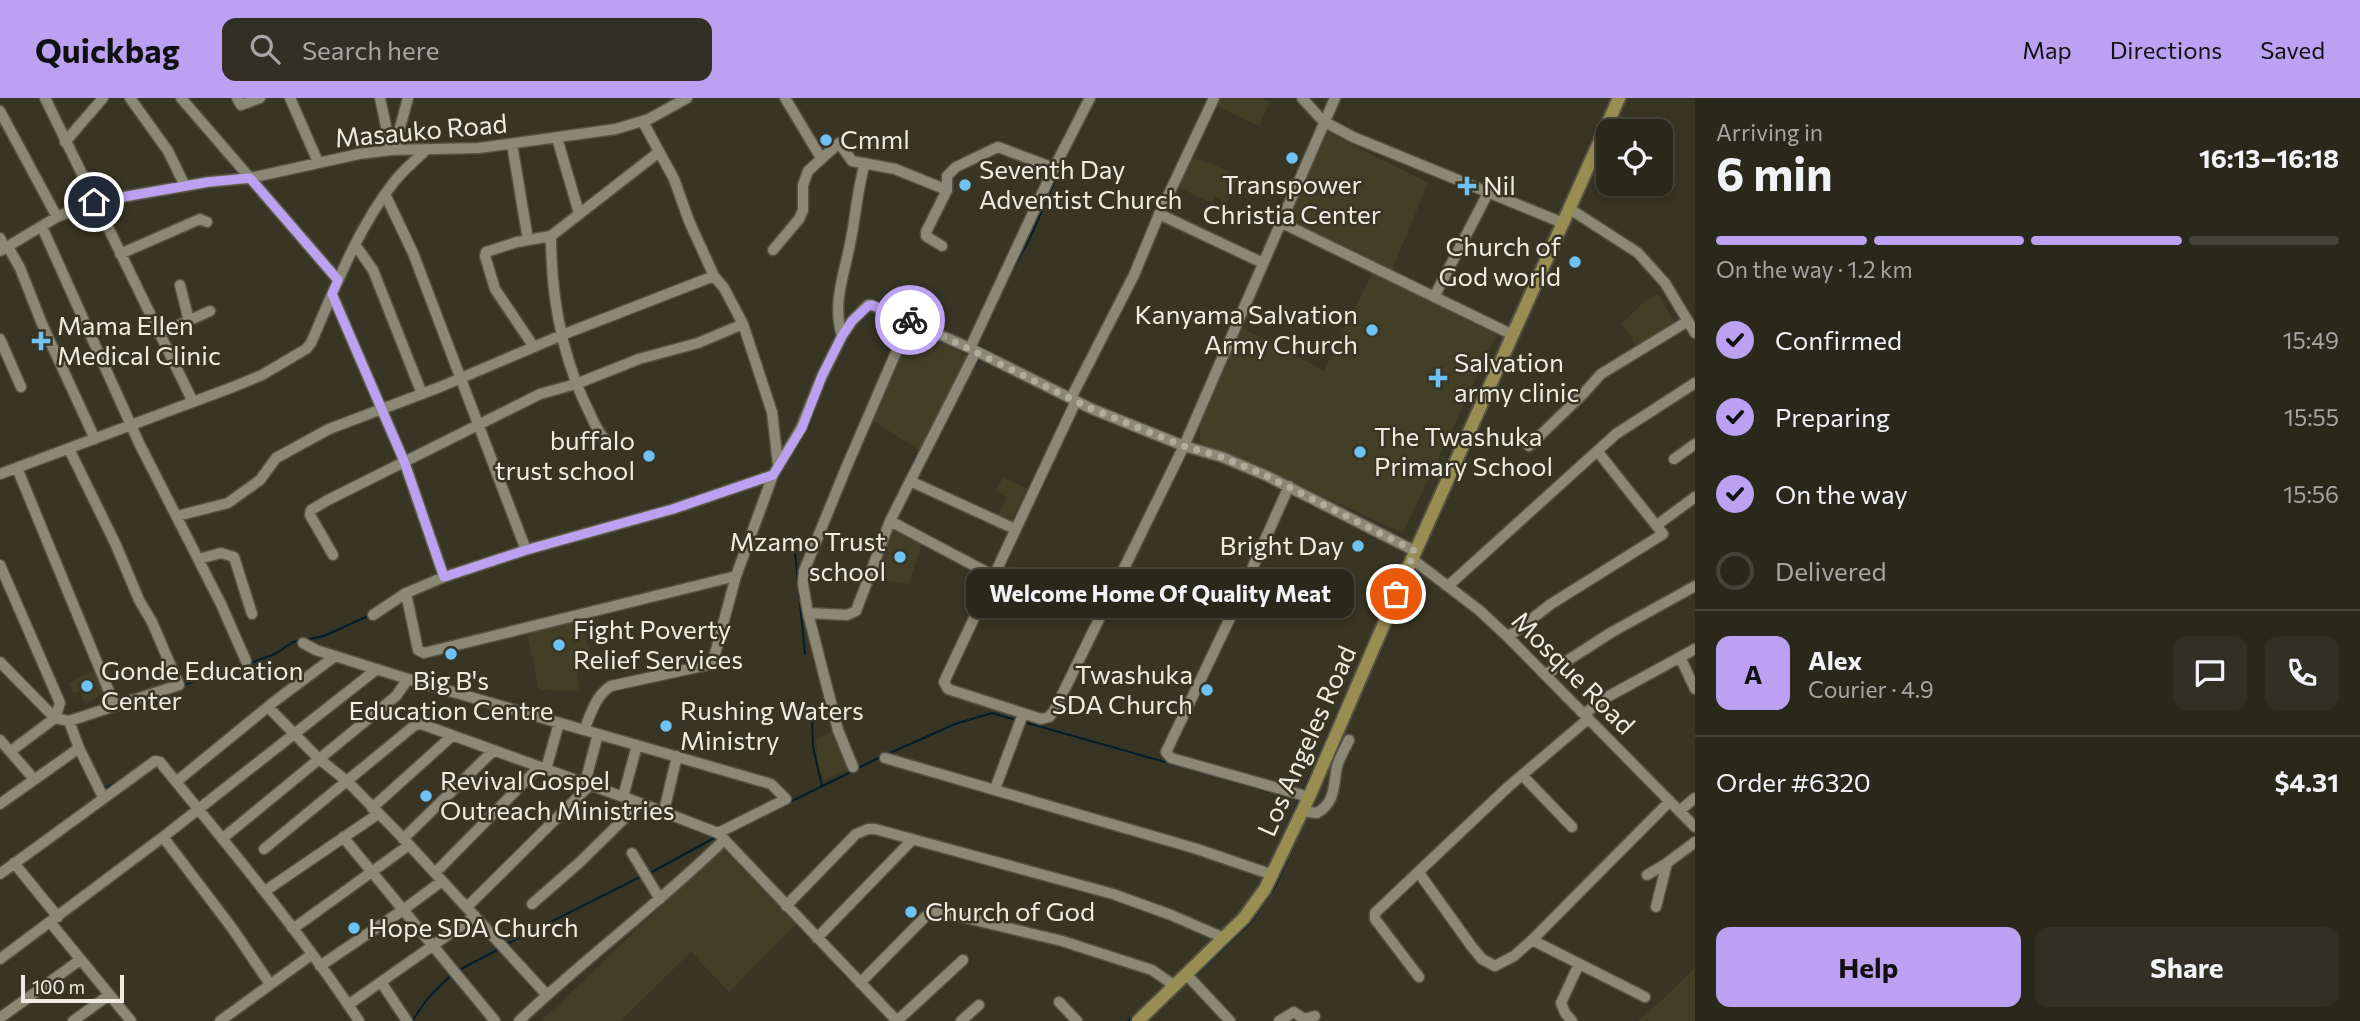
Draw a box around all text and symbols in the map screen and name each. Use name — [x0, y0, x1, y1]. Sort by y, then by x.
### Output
search box — [222, 18, 712, 81]
text: Quickbag — [35, 29, 180, 70]
icon: search — [246, 30, 284, 68]
text: Search here — [302, 34, 439, 65]
text: Map — [2022, 35, 2072, 64]
text: Directions — [2110, 35, 2222, 64]
text: Saved — [2260, 35, 2325, 64]
street label: Masauko Road — [333, 107, 508, 152]
text: Arriving in — [1716, 118, 1823, 146]
map controls — [1596, 119, 1673, 196]
button: locate — [1596, 119, 1673, 196]
place label: Cmml — [840, 123, 910, 154]
marker: Cmml — [818, 132, 834, 148]
text: 16:13–16:18 — [2199, 142, 2339, 173]
text: 6 min — [1716, 144, 1833, 200]
marker: Transpower Christia Center — [1284, 150, 1300, 166]
place label: Seventh Day Adventist Church — [979, 153, 1183, 214]
place label: Transpower Christia Center — [1203, 168, 1381, 229]
place label: Nil — [1483, 169, 1516, 200]
pin — [64, 172, 124, 232]
marker: Nil — [1457, 176, 1477, 196]
marker: Seventh Day Adventist Church — [957, 177, 973, 193]
icon: home — [75, 183, 113, 221]
place label: Church of God world — [1439, 230, 1562, 291]
marker: Church of God world — [1567, 254, 1583, 270]
text: On the way · 1.2 km — [1716, 255, 1913, 283]
courier — [875, 285, 945, 355]
place label: Kanyama Salvation Army Church — [1134, 298, 1358, 359]
icon: bike — [891, 301, 929, 339]
place label: Mama Ellen Medical Clinic — [57, 309, 221, 370]
icon: check — [1716, 321, 1754, 359]
marker: Kanyama Salvation Army Church — [1364, 322, 1380, 338]
text: Confirmed — [1775, 324, 1902, 355]
text: 15:49 — [2283, 326, 2339, 354]
marker: Mama Ellen Medical Clinic — [31, 331, 51, 351]
place label: Salvation army clinic — [1454, 346, 1579, 407]
marker: Salvation army clinic — [1428, 368, 1448, 388]
icon: check — [1716, 398, 1754, 436]
text: Preparing — [1775, 401, 1890, 432]
text: 15:55 — [2284, 403, 2339, 431]
place label: The Twashuka Primary School — [1374, 420, 1553, 481]
place label: buffalo trust school — [495, 424, 635, 485]
marker: The Twashuka Primary School — [1352, 444, 1368, 460]
marker: buffalo trust school — [641, 448, 657, 464]
icon: check — [1716, 475, 1754, 513]
text: On the way — [1775, 478, 1908, 509]
text: 15:56 — [2283, 480, 2339, 508]
place label: Mzamo Trust school — [730, 525, 886, 586]
place label: Bright Day — [1220, 529, 1344, 560]
marker: Bright Day — [1350, 538, 1366, 554]
marker: Mzamo Trust school — [892, 549, 908, 565]
text: Delivered — [1775, 555, 1886, 586]
pin — [1366, 564, 1426, 624]
callout: Welcome Home Of Quality Meat — [965, 570, 1354, 618]
icon: bag — [1377, 575, 1415, 613]
text: Welcome Home Of Quality Meat — [989, 579, 1331, 607]
street label: Mosque Road — [1506, 604, 1642, 740]
place label: Fight Poverty Relief Services — [573, 613, 743, 674]
button: chat — [2173, 636, 2247, 710]
button: phone — [2265, 636, 2339, 710]
marker: Fight Poverty Relief Services — [551, 637, 567, 653]
street label: Los Angeles Road — [1250, 640, 1362, 840]
text: Alex — [1808, 644, 1862, 675]
marker: Big B's Education Centre — [443, 646, 459, 662]
place label: Gonde Education Center — [101, 654, 303, 715]
place label: Twashuka SDA Church — [1052, 658, 1193, 719]
text: A — [1744, 658, 1762, 689]
place label: Big B's Education Centre — [349, 664, 553, 725]
text: Courier · 4.9 — [1808, 675, 1934, 703]
marker: Gonde Education Center — [79, 678, 95, 694]
marker: Twashuka SDA Church — [1199, 682, 1215, 698]
place label: Rushing Waters Ministry — [680, 694, 864, 755]
marker: Rushing Waters Ministry — [658, 718, 674, 734]
place label: Revival Gospel Outreach Ministries — [440, 764, 675, 825]
text: Order #6320 — [1716, 766, 1871, 797]
text: $4.31 — [2274, 766, 2339, 797]
marker: Revival Gospel Outreach Ministries — [418, 788, 434, 804]
place label: Church of God — [925, 895, 1095, 926]
marker: Church of God — [903, 904, 919, 920]
place label: Hope SDA Church — [368, 911, 579, 942]
marker: Hope SDA Church — [346, 920, 362, 936]
button: Help — [1716, 927, 2021, 1007]
button: Share — [2035, 927, 2339, 1007]
scale bar — [21, 972, 124, 1004]
text: 100 m — [32, 975, 85, 998]

